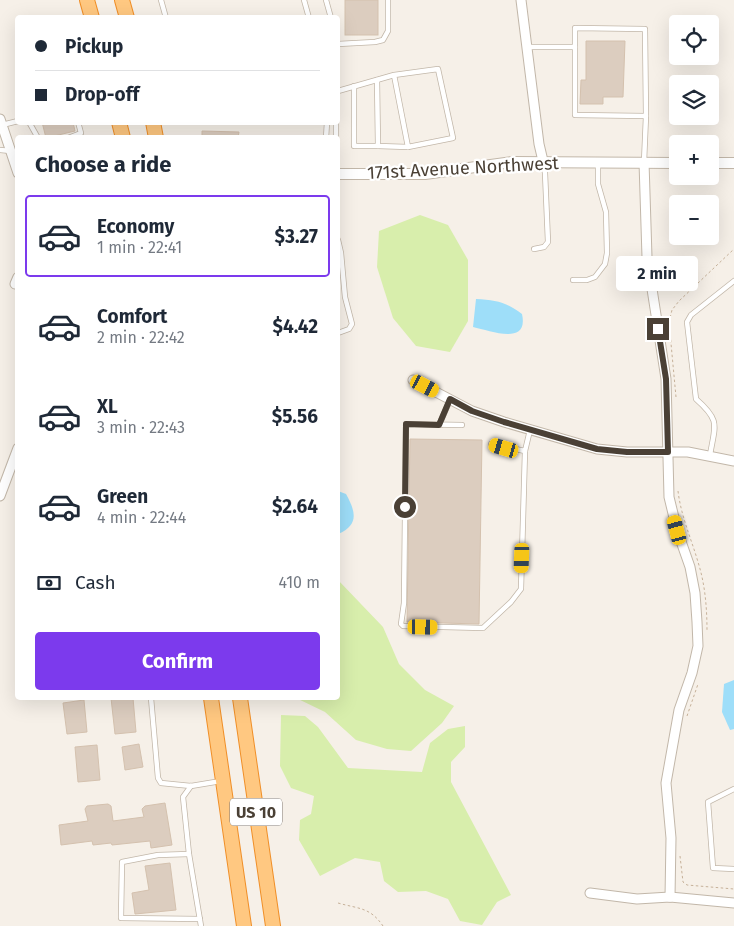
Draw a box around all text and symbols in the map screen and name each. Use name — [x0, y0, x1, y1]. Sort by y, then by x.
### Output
map controls — [669, 15, 719, 245]
button: locate — [669, 15, 719, 65]
text: Pickup — [65, 35, 123, 58]
button: layers — [669, 75, 719, 125]
text: Drop-off — [65, 83, 139, 106]
button: + — [669, 135, 719, 185]
text: Choose a ride — [35, 151, 171, 178]
street label: 171st Avenue Northwest — [367, 152, 560, 184]
button: − — [669, 195, 719, 245]
icon: car — [37, 214, 82, 259]
text: Economy — [97, 215, 174, 238]
text: $3.27 — [275, 225, 318, 248]
text: 1 min · 22:41 — [97, 238, 182, 257]
callout: 2 min — [617, 256, 699, 292]
text: 2 min — [637, 264, 677, 283]
icon: car — [37, 304, 82, 349]
text: Comfort — [97, 305, 167, 328]
text: $4.42 — [273, 315, 318, 338]
route end — [647, 318, 669, 340]
text: 2 min · 22:42 — [97, 328, 185, 347]
car — [408, 373, 441, 399]
icon: car — [37, 394, 82, 439]
text: XL — [97, 395, 118, 418]
text: $5.56 — [272, 405, 318, 428]
text: 3 min · 22:43 — [97, 418, 185, 437]
car — [487, 437, 520, 459]
icon: car — [37, 484, 82, 529]
text: Green — [97, 485, 148, 508]
text: $2.64 — [272, 495, 318, 518]
route start — [394, 496, 416, 518]
text: 4 min · 22:44 — [97, 508, 186, 527]
car — [665, 514, 688, 546]
car — [513, 543, 530, 573]
icon: cash — [35, 569, 63, 597]
text: Cash — [75, 571, 116, 594]
text: 410 m — [279, 573, 320, 592]
car — [407, 619, 438, 635]
button: Confirm — [35, 632, 320, 690]
road number: US 10 — [230, 799, 282, 826]

